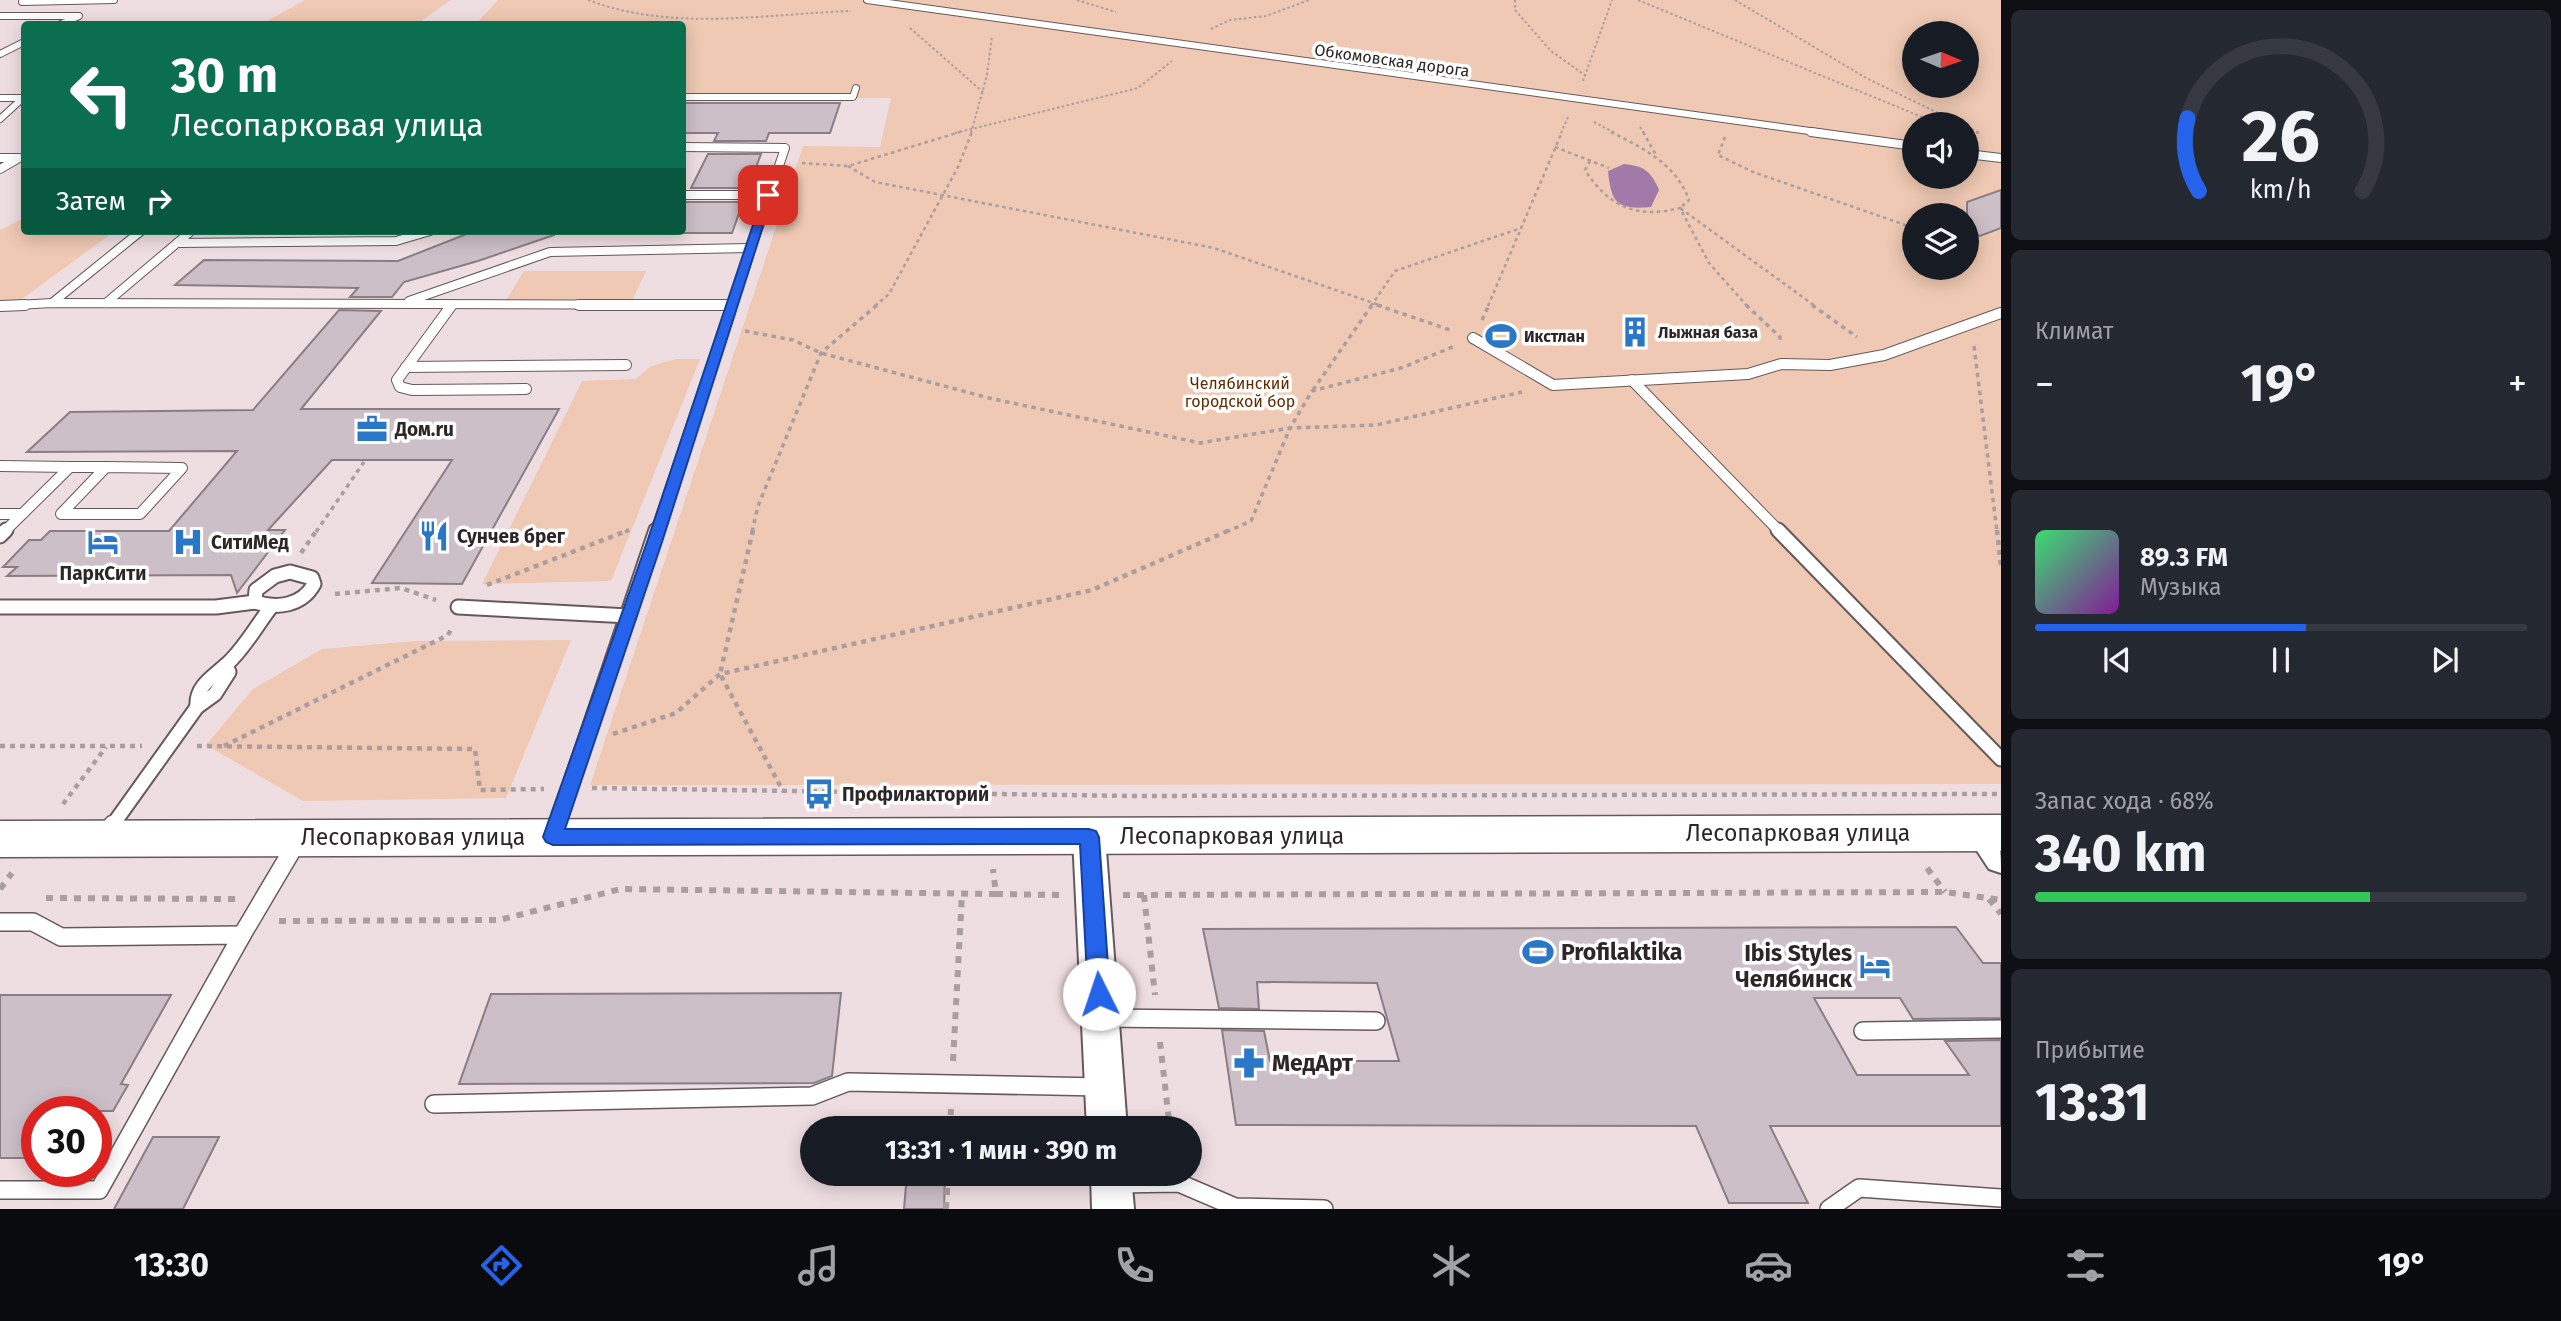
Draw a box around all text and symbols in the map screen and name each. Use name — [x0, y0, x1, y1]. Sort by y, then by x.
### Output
north arrow — [1902, 21, 1979, 98]
map controls — [1902, 21, 1979, 280]
street label: Обкомовская дорога — [1313, 40, 1471, 81]
text: 30 m — [171, 46, 278, 105]
icon: left — [56, 49, 147, 140]
text: 26 — [2242, 93, 2320, 180]
text: Лесопарковая улица — [171, 106, 484, 144]
button: sound — [1902, 112, 1979, 189]
pin — [738, 165, 798, 225]
text: km/h — [2250, 175, 2312, 205]
icon: arrive — [749, 176, 787, 214]
icon: right — [140, 182, 178, 220]
text: Затем — [56, 186, 126, 217]
button: layers — [1902, 203, 1979, 280]
building icon: Лыжная база — [1618, 315, 1652, 349]
text: Климат — [2035, 317, 2113, 345]
sports icon: Икстлан — [1484, 319, 1518, 353]
place label: Лыжная база — [1658, 323, 1758, 342]
place label: Икстлан — [1524, 327, 1585, 346]
text: 19° — [2241, 352, 2321, 415]
text: − — [2035, 361, 2054, 407]
text: + — [2508, 361, 2527, 407]
park label: Челябинский городской бор — [1185, 374, 1295, 411]
office icon: Дом.ru — [355, 412, 389, 446]
place label: Дом.ru — [394, 418, 454, 441]
restaurant icon: Сунчев брег — [417, 519, 451, 553]
hotel icon: ПаркСити — [86, 525, 120, 559]
hospital icon: СитиМед — [171, 525, 205, 559]
place label: Сунчев брег — [457, 525, 566, 548]
place label: СитиМед — [211, 531, 289, 554]
text: 89.3 FM — [2140, 542, 2228, 573]
place label: ПаркСити — [60, 562, 146, 585]
text: Музыка — [2140, 573, 2221, 601]
icon: previous — [2098, 641, 2136, 679]
icon: pause — [2262, 641, 2300, 679]
icon: next — [2426, 641, 2464, 679]
bus stop icon: Профилакторий — [802, 777, 836, 811]
place label: Профилакторий — [842, 783, 989, 806]
text: Запас хода · 68% — [2035, 787, 2214, 815]
street label: Лесопарковая улица — [1686, 819, 1910, 847]
street label: Лесопарковая улица — [1120, 822, 1344, 850]
text: 340 km — [2035, 822, 2207, 885]
street label: Лесопарковая улица — [301, 823, 525, 851]
sports icon: Profilaktika — [1521, 935, 1555, 969]
place label: Profilaktika — [1561, 938, 1682, 966]
place label: Ibis Styles Челябинск — [1736, 939, 1852, 993]
hotel icon: Ibis Styles Челябинск — [1858, 949, 1892, 983]
position arrow — [1062, 957, 1136, 1031]
text: Прибытие — [2035, 1036, 2145, 1064]
pharmacy icon: МедАрт — [1232, 1046, 1266, 1080]
place label: МедАрт — [1272, 1049, 1353, 1077]
text: 13:31 — [2035, 1071, 2150, 1134]
speed limit sign: 30 — [21, 1096, 112, 1187]
text: 13:31 · 1 мин · 390 m — [885, 1135, 1117, 1166]
icon: directions — [477, 1241, 526, 1290]
icon: music — [794, 1241, 843, 1290]
icon: phone — [1110, 1241, 1159, 1290]
icon: climate — [1427, 1241, 1476, 1290]
icon: car — [1744, 1241, 1793, 1290]
icon: filters — [2061, 1241, 2110, 1290]
text: 13:30 — [134, 1246, 209, 1284]
text: 19° — [2378, 1246, 2427, 1284]

